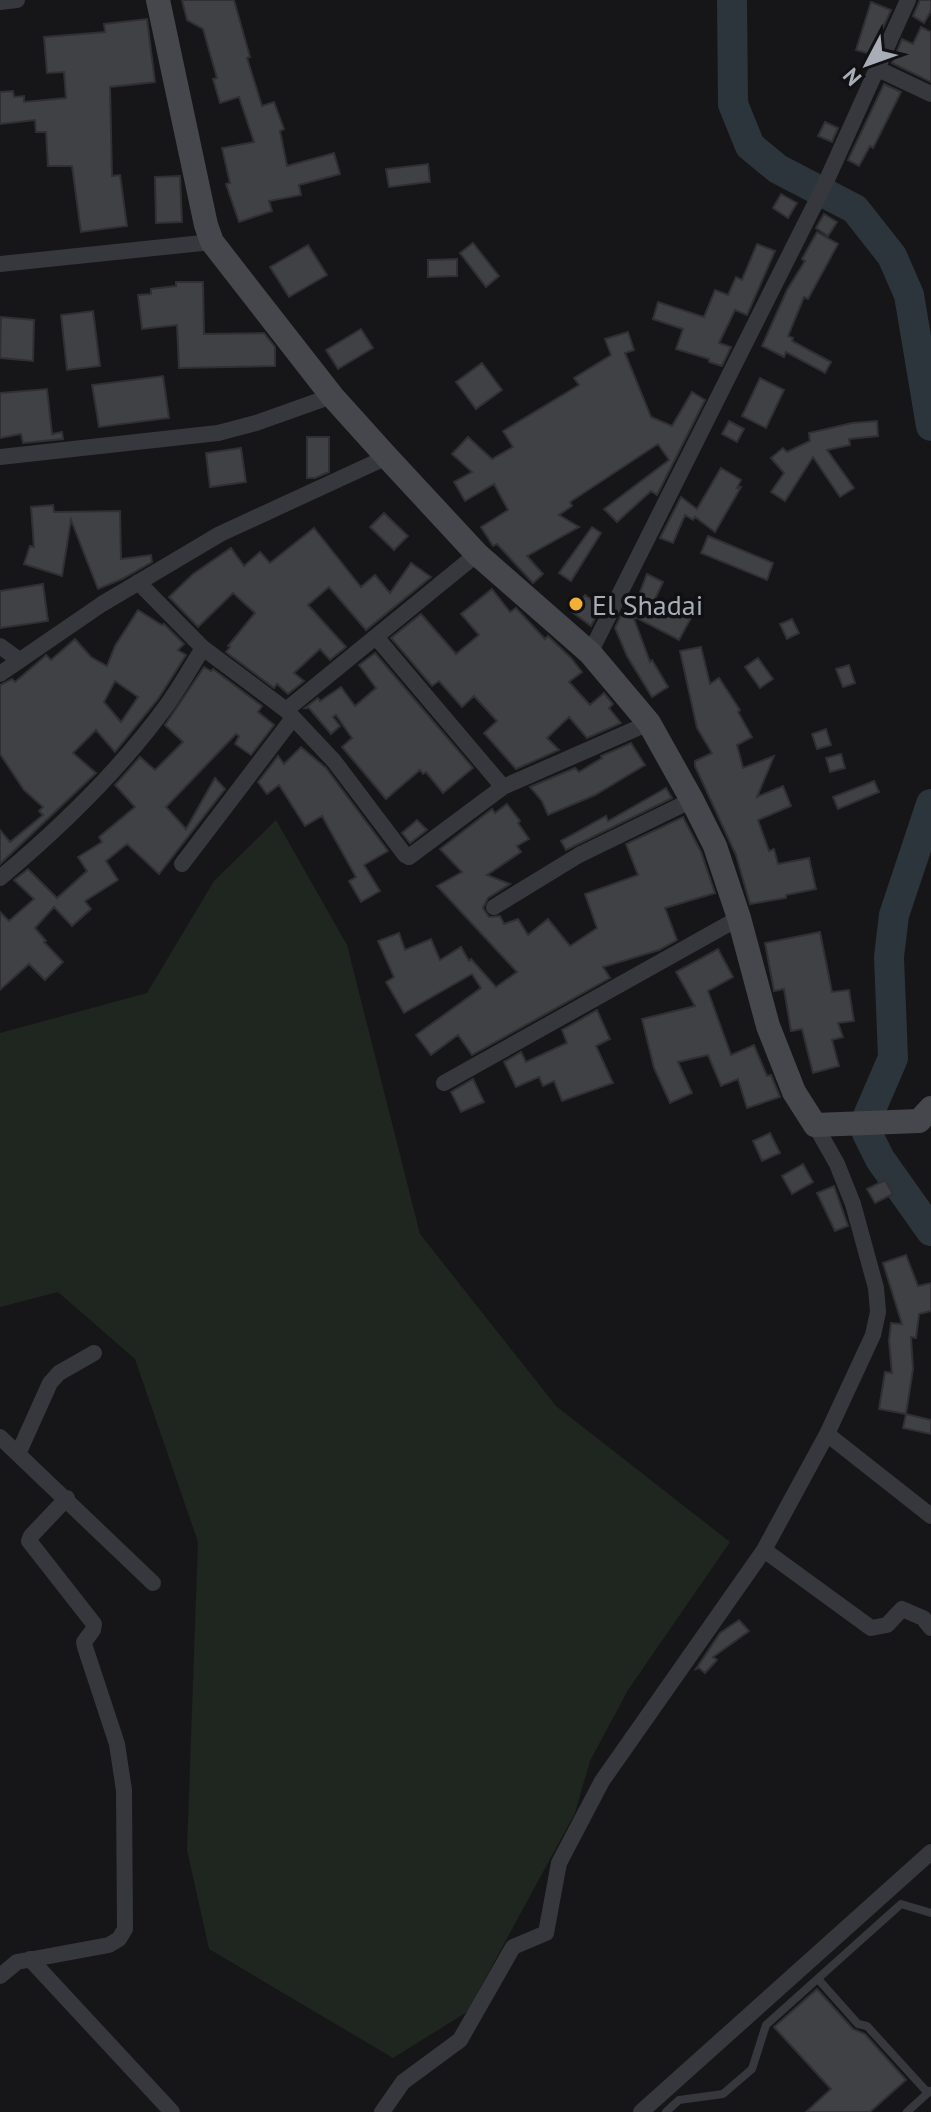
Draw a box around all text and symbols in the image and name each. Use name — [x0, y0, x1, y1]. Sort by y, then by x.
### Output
north arrow — [827, 24, 907, 104]
text: N — [837, 62, 867, 92]
place label: El Shadai — [592, 586, 703, 623]
marker: El Shadai — [567, 595, 585, 613]

